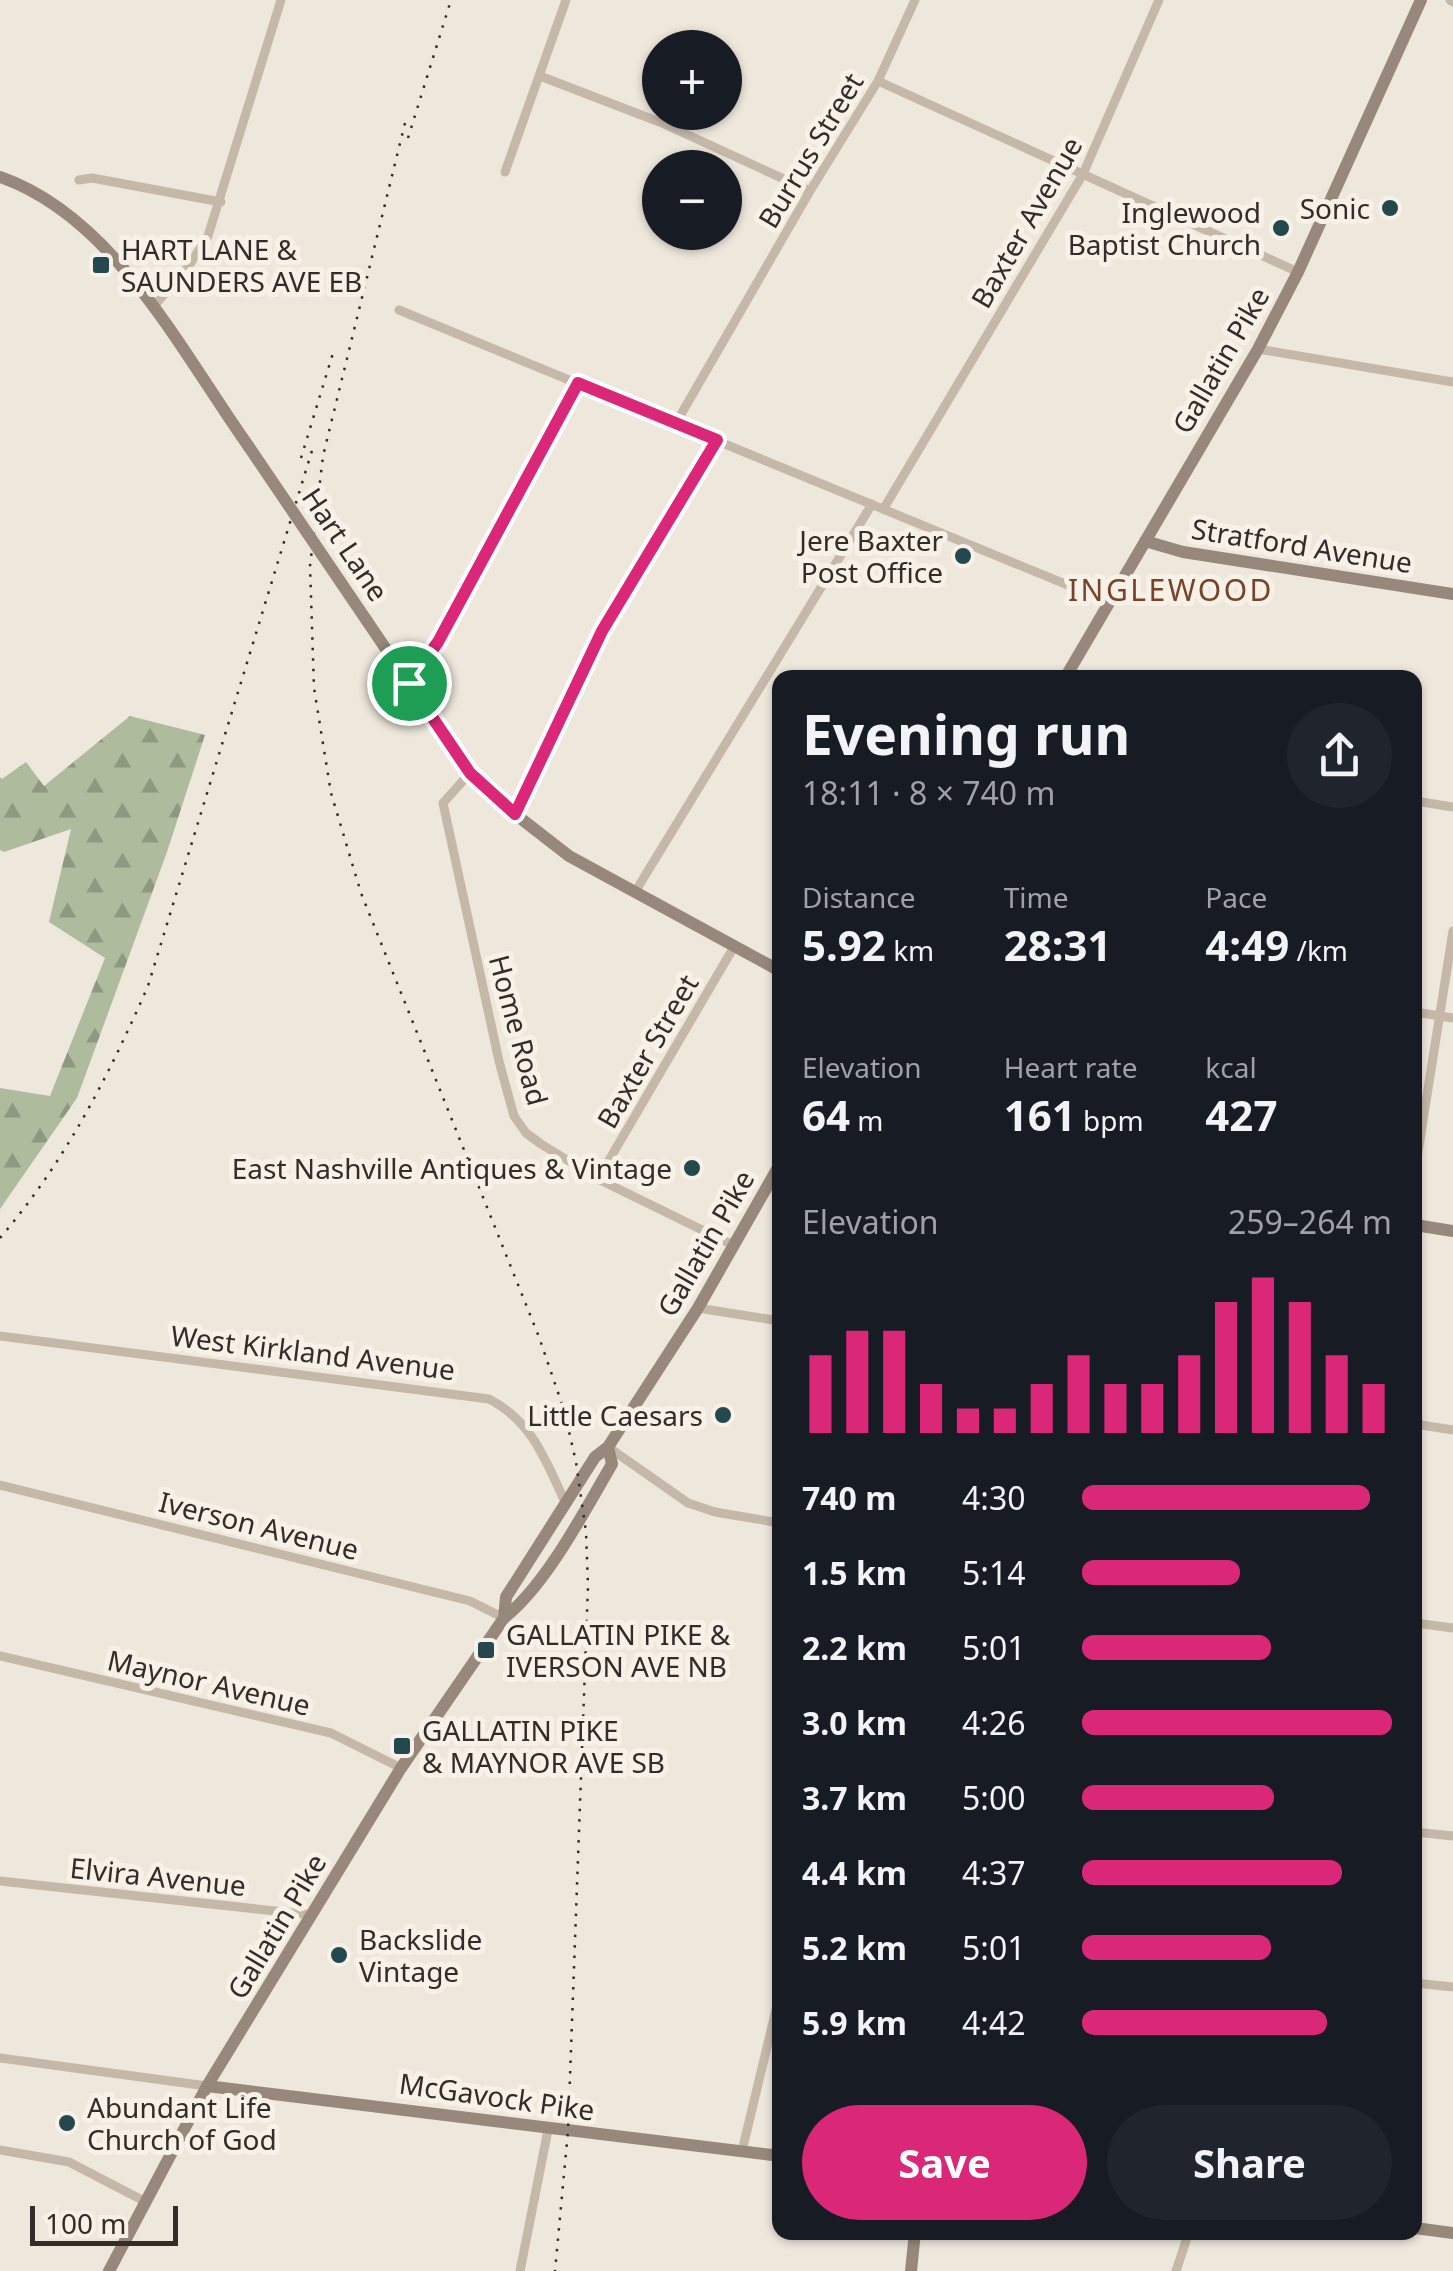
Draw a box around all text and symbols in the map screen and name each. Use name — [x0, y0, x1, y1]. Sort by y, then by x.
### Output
map controls — [642, 30, 742, 250]
button: + — [642, 30, 742, 130]
street label: Burrus Street — [749, 65, 871, 235]
street label: Baxter Avenue — [962, 129, 1090, 315]
button: − — [642, 150, 742, 250]
place label: Sonic — [1300, 189, 1370, 227]
place label: Inglewood Baptist Church — [1068, 193, 1261, 263]
marker: Sonic — [1379, 197, 1401, 219]
marker: Inglewood Baptist Church — [1270, 217, 1292, 239]
place label: HART LANE & SAUNDERS AVE EB — [121, 230, 362, 300]
marker: HART LANE & SAUNDERS AVE EB — [90, 254, 112, 276]
street label: Gallatin Pike — [1163, 280, 1277, 440]
street label: Hart Lane — [294, 480, 398, 608]
street label: Stratford Avenue — [1189, 509, 1415, 581]
place label: Jere Baxter Post Office — [796, 521, 943, 591]
marker: Jere Baxter Post Office — [952, 545, 974, 567]
district label: INGLEWOOD — [1068, 569, 1274, 610]
pin — [367, 641, 452, 726]
icon: arrive — [382, 656, 437, 711]
text: Evening run — [802, 696, 1130, 771]
button: share — [1287, 703, 1392, 808]
text: 18:11 · 8 × 740 m — [802, 771, 1055, 814]
text: Distance — [802, 878, 915, 916]
text: Time — [1004, 878, 1068, 916]
text: Pace — [1205, 878, 1267, 916]
text: 5.92 — [802, 916, 886, 973]
text: 28:31 — [1004, 916, 1112, 973]
text: 4:49 — [1205, 916, 1289, 973]
text: km — [886, 931, 934, 969]
text: /km — [1289, 931, 1348, 969]
street label: Home Road — [481, 951, 557, 1109]
street label: Baxter Street — [588, 967, 706, 1135]
text: Elevation — [802, 1048, 922, 1086]
text: Heart rate — [1004, 1048, 1137, 1086]
text: kcal — [1205, 1048, 1257, 1086]
text: 64 — [802, 1086, 850, 1143]
text: 161 — [1004, 1086, 1076, 1143]
text: 427 — [1205, 1086, 1277, 1143]
text: m — [850, 1101, 884, 1139]
text: bpm — [1076, 1101, 1144, 1139]
place label: East Nashville Antiques & Vintage — [232, 1149, 672, 1187]
marker: East Nashville Antiques & Vintage — [681, 1157, 703, 1179]
street label: Gallatin Pike — [648, 1163, 762, 1323]
text: Elevation — [802, 1200, 939, 1243]
text: 259–264 m — [1228, 1200, 1392, 1243]
street label: West Kirkland Avenue — [169, 1316, 457, 1388]
place label: Little Caesars — [527, 1396, 703, 1434]
marker: Little Caesars — [712, 1404, 734, 1426]
text: 740 m — [802, 1476, 896, 1519]
text: 4:30 — [962, 1476, 1026, 1519]
street label: Iverson Avenue — [155, 1482, 363, 1568]
text: 1.5 km — [802, 1551, 907, 1594]
text: 5:14 — [962, 1551, 1026, 1594]
place label: GALLATIN PIKE & IVERSON AVE NB — [506, 1615, 731, 1685]
text: 2.2 km — [802, 1626, 907, 1669]
text: 5:01 — [962, 1626, 1026, 1669]
marker: GALLATIN PIKE & IVERSON AVE NB — [475, 1639, 497, 1661]
street label: Maynor Avenue — [104, 1640, 314, 1724]
text: 3.0 km — [802, 1701, 907, 1744]
text: 4:26 — [962, 1701, 1026, 1744]
place label: GALLATIN PIKE & MAYNOR AVE SB — [422, 1711, 665, 1781]
marker: GALLATIN PIKE & MAYNOR AVE SB — [391, 1735, 413, 1757]
text: 3.7 km — [802, 1776, 907, 1819]
text: 5:00 — [962, 1776, 1026, 1819]
street label: Gallatin Pike — [218, 1846, 334, 2006]
street label: Elvira Avenue — [68, 1848, 248, 1904]
text: 4.4 km — [802, 1851, 907, 1894]
text: 4:37 — [962, 1851, 1026, 1894]
place label: Backslide Vintage — [359, 1920, 482, 1990]
text: 5.2 km — [802, 1926, 907, 1969]
text: 5:01 — [962, 1926, 1026, 1969]
marker: Backslide Vintage — [328, 1944, 350, 1966]
text: 5.9 km — [802, 2001, 907, 2044]
text: 4:42 — [962, 2001, 1026, 2044]
street label: McGavock Pike — [397, 2063, 597, 2129]
place label: Abundant Life Church of God — [87, 2088, 277, 2158]
button: Save — [802, 2105, 1087, 2220]
button: Share — [1107, 2105, 1392, 2220]
marker: Abundant Life Church of God — [56, 2112, 78, 2134]
scale bar — [30, 2201, 178, 2246]
text: 100 m — [45, 2204, 127, 2242]

